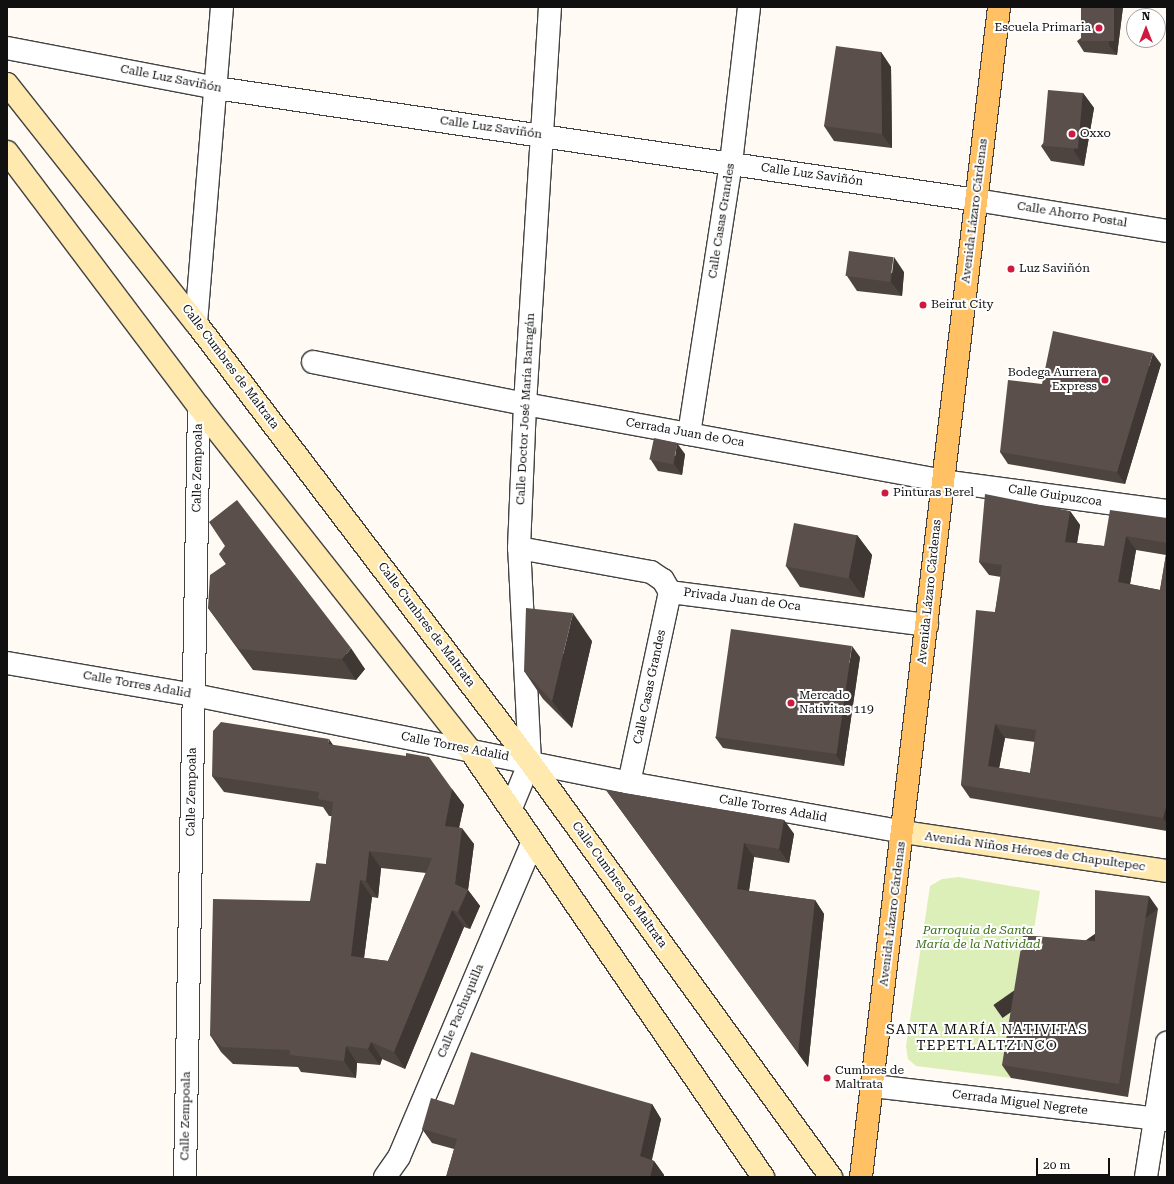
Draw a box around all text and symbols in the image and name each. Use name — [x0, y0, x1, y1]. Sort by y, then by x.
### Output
north arrow — [1126, 8, 1166, 48]
text: N — [1142, 10, 1150, 23]
place label: Escuela Primaria — [994, 21, 1091, 35]
marker: Escuela Primaria — [1094, 23, 1104, 33]
street label: Calle Luz Saviñón — [119, 62, 223, 96]
street label: Calle Luz Saviñón — [439, 114, 543, 142]
place label: Oxxo — [1080, 127, 1111, 141]
marker: Oxxo — [1067, 129, 1077, 139]
street label: Avenida Lázaro Cárdenas — [959, 138, 991, 284]
street label: Calle Luz Saviñón — [760, 161, 864, 189]
street label: Calle Casas Grandes — [706, 162, 738, 280]
street label: Calle Ahorro Postal — [1016, 199, 1128, 231]
place label: Luz Saviñón — [1019, 262, 1090, 276]
marker: Luz Saviñón — [1006, 264, 1016, 274]
place label: Beirut City — [931, 298, 994, 312]
marker: Beirut City — [918, 300, 928, 310]
street label: Calle Cumbres de Maltrata — [178, 302, 282, 432]
street label: Calle Doctor José María Barragán — [514, 313, 538, 505]
place label: Bodega Aurrera Express — [1008, 366, 1097, 394]
marker: Bodega Aurrera Express — [1100, 375, 1110, 385]
street label: Cerrada Juan de Oca — [625, 415, 745, 451]
street label: Calle Zempoala — [190, 423, 206, 513]
street label: Calle Guipuzcoa — [1007, 482, 1103, 510]
place label: Pinturas Berel — [893, 486, 974, 500]
marker: Pinturas Berel — [880, 488, 890, 498]
street label: Avenida Lázaro Cárdenas — [915, 519, 945, 665]
street label: Calle Cumbres de Maltrata — [374, 560, 478, 690]
street label: Privada Juan de Oca — [682, 586, 802, 614]
street label: Calle Casas Grandes — [631, 628, 669, 746]
street label: Calle Torres Adalid — [82, 668, 192, 702]
place label: Mercado Nativitas 119 — [799, 689, 874, 717]
marker: Mercado Nativitas 119 — [786, 698, 796, 708]
street label: Calle Torres Adalid — [400, 729, 510, 765]
street label: Calle Zempoala — [184, 747, 200, 837]
street label: Calle Torres Adalid — [718, 792, 828, 826]
street label: Calle Cumbres de Maltrata — [568, 819, 670, 951]
street label: Avenida Niños Héroes de Chapultepec — [924, 829, 1146, 875]
street label: Avenida Lázaro Cárdenas — [877, 841, 909, 987]
park label: Parroquia de Santa María de la Natividad — [916, 924, 1040, 952]
street label: Calle Pachuquilla — [435, 962, 487, 1060]
district label: SANTA MARÍA NATIVITAS TEPETLALTZINCO — [886, 1021, 1088, 1054]
place label: Cumbres de Maltrata — [835, 1064, 904, 1092]
street label: Calle Zempoala — [178, 1071, 194, 1161]
marker: Cumbres de Maltrata — [822, 1073, 832, 1083]
street label: Cerrada Miguel Negrete — [951, 1088, 1089, 1118]
scale bar — [1038, 1150, 1112, 1176]
text: 20 m — [1043, 1158, 1070, 1172]

